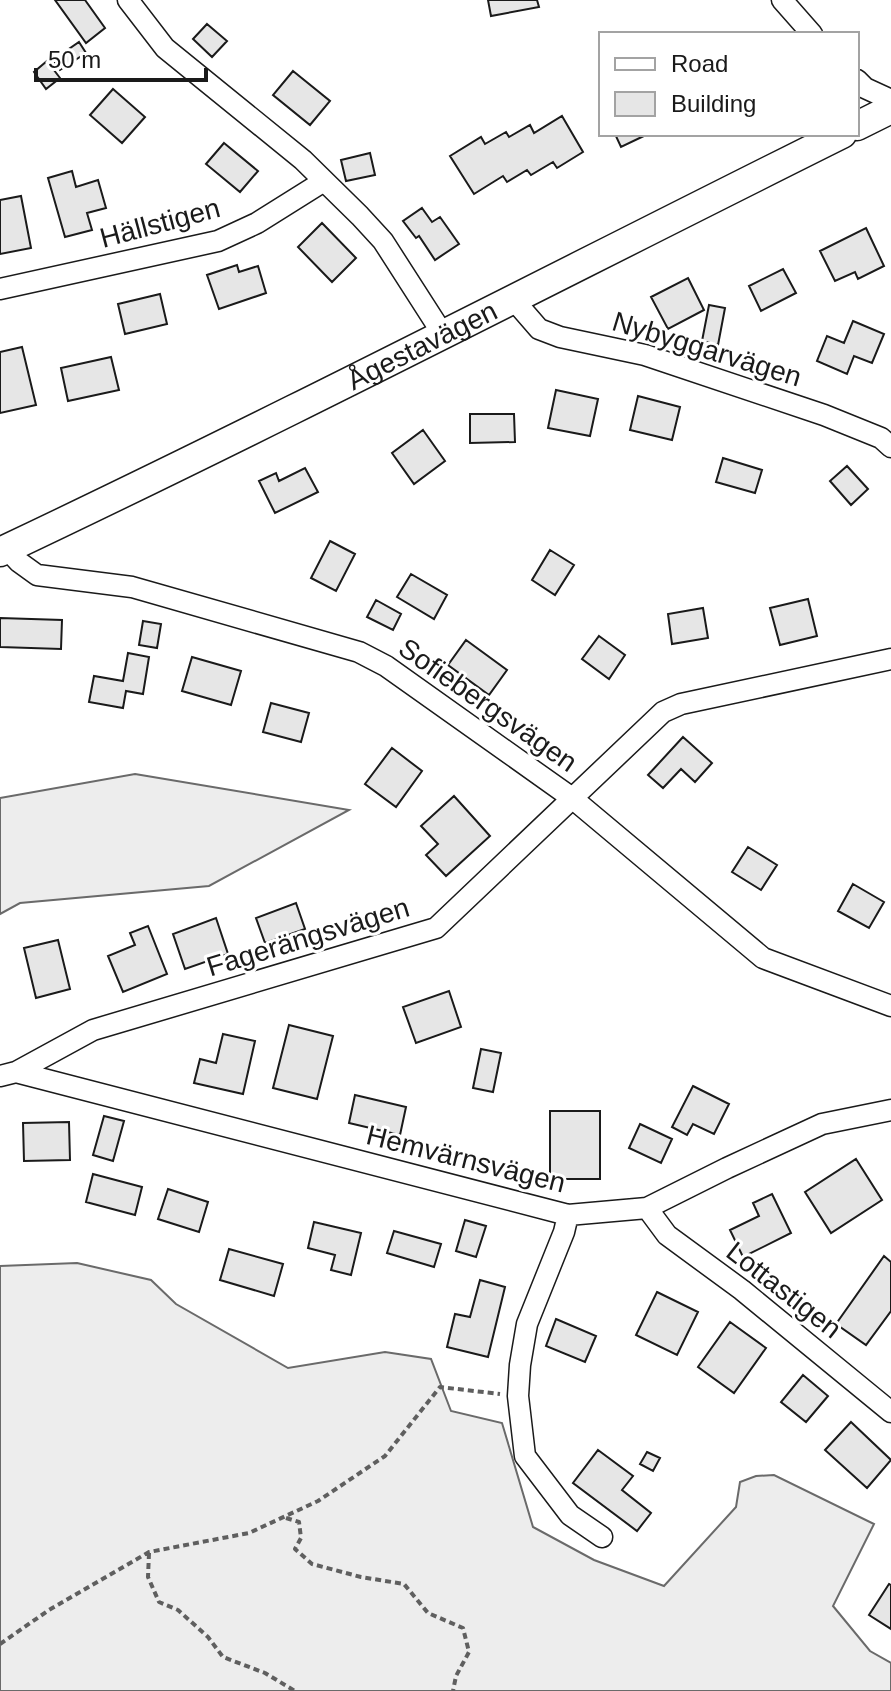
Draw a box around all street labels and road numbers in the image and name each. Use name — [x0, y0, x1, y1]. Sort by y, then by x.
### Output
street label: Hällstigen — [97, 192, 223, 254]
street label: Ågestavägen — [342, 295, 502, 396]
street label: Nybyggarvägen — [609, 306, 805, 392]
street label: Sofiebergsvägen — [393, 632, 583, 778]
street label: Fagerängsvägen — [203, 891, 413, 983]
street label: Hemvärnsvägen — [363, 1119, 569, 1199]
street label: Lottastigen — [720, 1236, 848, 1344]

